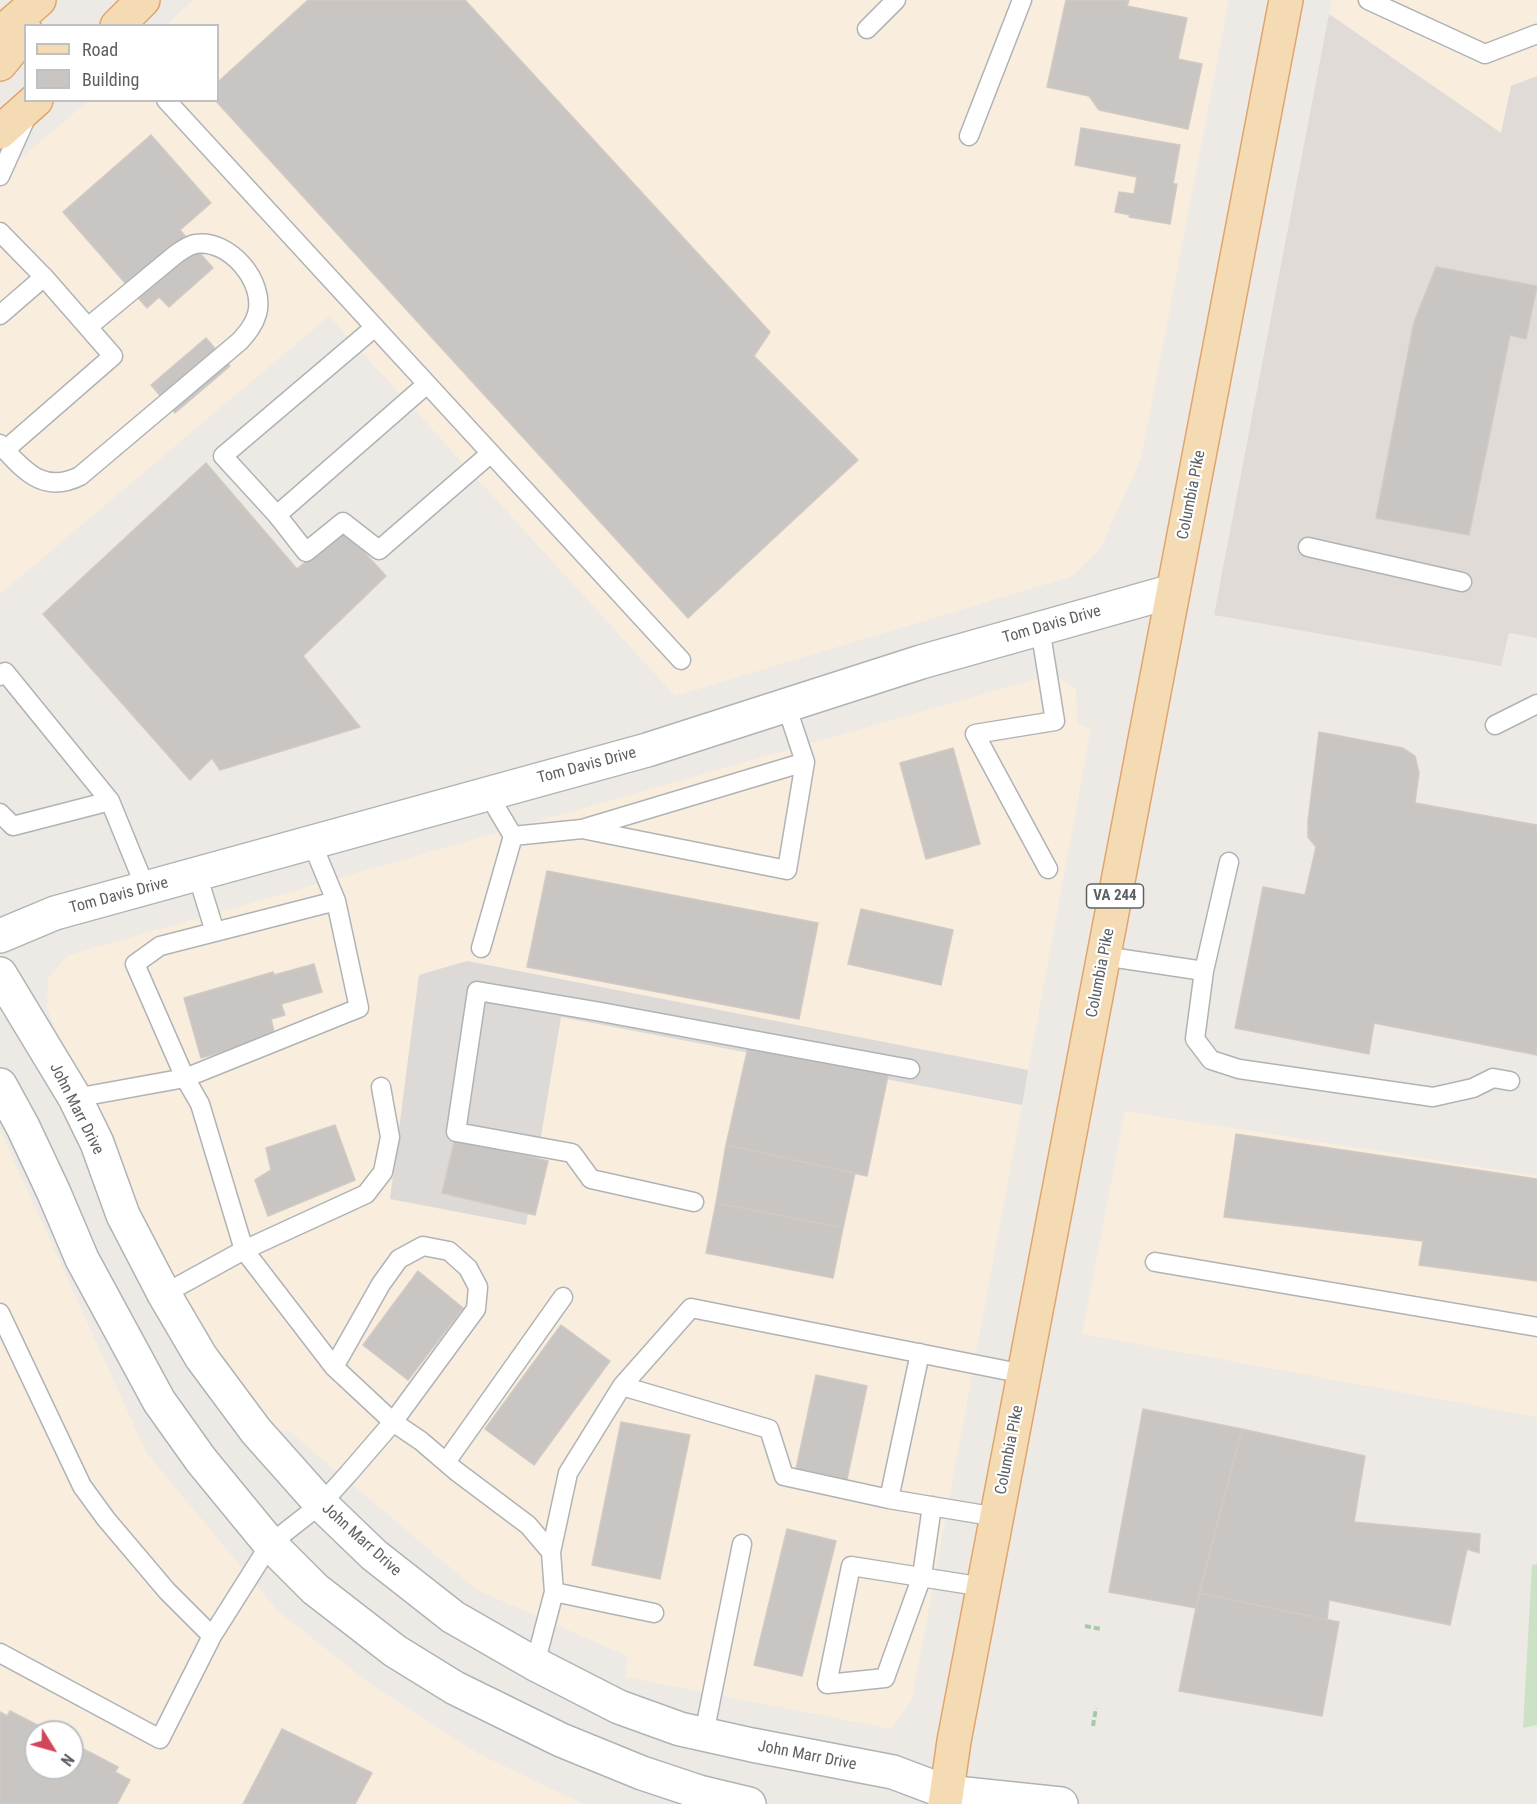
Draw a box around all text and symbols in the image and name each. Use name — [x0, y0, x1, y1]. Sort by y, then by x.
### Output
legend — [24, 24, 219, 102]
text: Road — [82, 39, 118, 60]
text: Building — [82, 69, 139, 90]
street label: Columbia Pike — [1174, 449, 1210, 541]
street label: Tom Davis Drive — [1001, 602, 1103, 648]
street label: Tom Davis Drive — [536, 744, 638, 788]
street label: Tom Davis Drive — [68, 874, 170, 918]
road number: VA 244 — [1086, 884, 1144, 908]
street label: Columbia Pike — [1083, 927, 1119, 1019]
street label: John Marr Drive — [45, 1060, 107, 1158]
street label: Columbia Pike — [992, 1404, 1028, 1496]
street label: John Marr Drive — [317, 1499, 405, 1581]
north arrow — [24, 1720, 84, 1780]
street label: John Marr Drive — [756, 1737, 858, 1775]
text: N — [57, 1750, 78, 1770]

